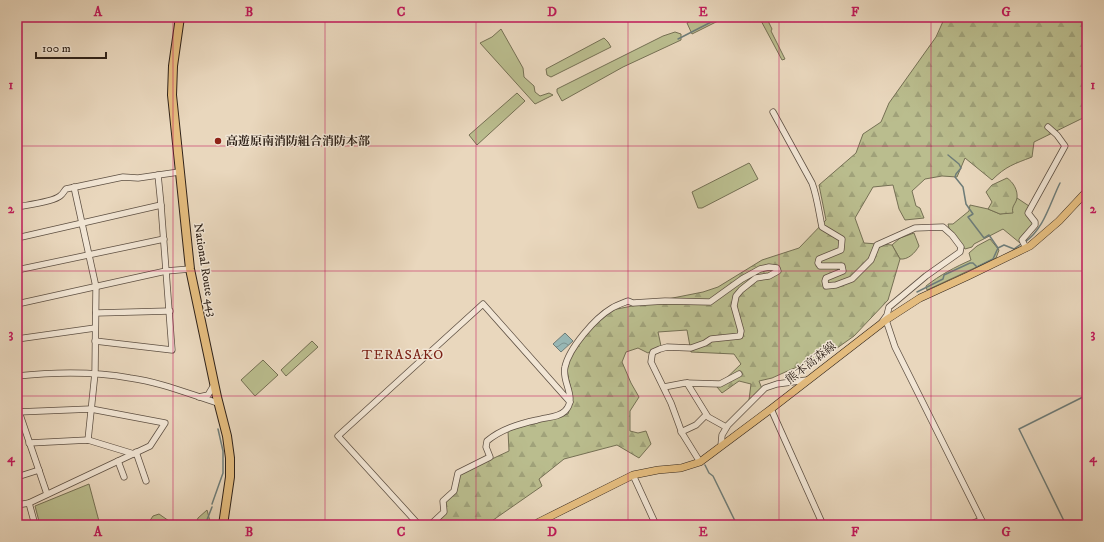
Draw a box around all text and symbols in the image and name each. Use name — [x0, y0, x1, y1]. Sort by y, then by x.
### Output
text: A — [93, 4, 103, 20]
text: B — [245, 4, 253, 20]
text: C — [397, 4, 406, 20]
text: D — [547, 4, 557, 20]
text: E — [698, 4, 708, 20]
text: F — [851, 4, 860, 20]
text: G — [1001, 4, 1011, 20]
scale bar — [36, 34, 106, 60]
text: 100 m — [42, 41, 71, 56]
text: 1 — [9, 77, 14, 93]
text: 1 — [1091, 77, 1096, 93]
place label: 高遊原南消防組合消防本部 — [226, 134, 370, 149]
marker: 高遊原南消防組合消防本部 — [213, 136, 223, 146]
text: 2 — [8, 201, 15, 217]
text: 2 — [1090, 201, 1097, 217]
street label: National Route 443 — [190, 222, 220, 318]
text: 3 — [9, 326, 14, 342]
text: 3 — [1091, 326, 1096, 342]
street label: 熊本高森線 — [783, 339, 839, 387]
district label: TERASAKO — [362, 346, 444, 364]
text: 4 — [6, 450, 15, 467]
text: 4 — [1088, 450, 1097, 467]
text: A — [93, 524, 103, 540]
text: B — [245, 524, 253, 540]
text: C — [397, 524, 406, 540]
text: D — [547, 524, 557, 540]
text: E — [698, 524, 708, 540]
text: F — [851, 524, 860, 540]
text: G — [1001, 524, 1011, 540]

